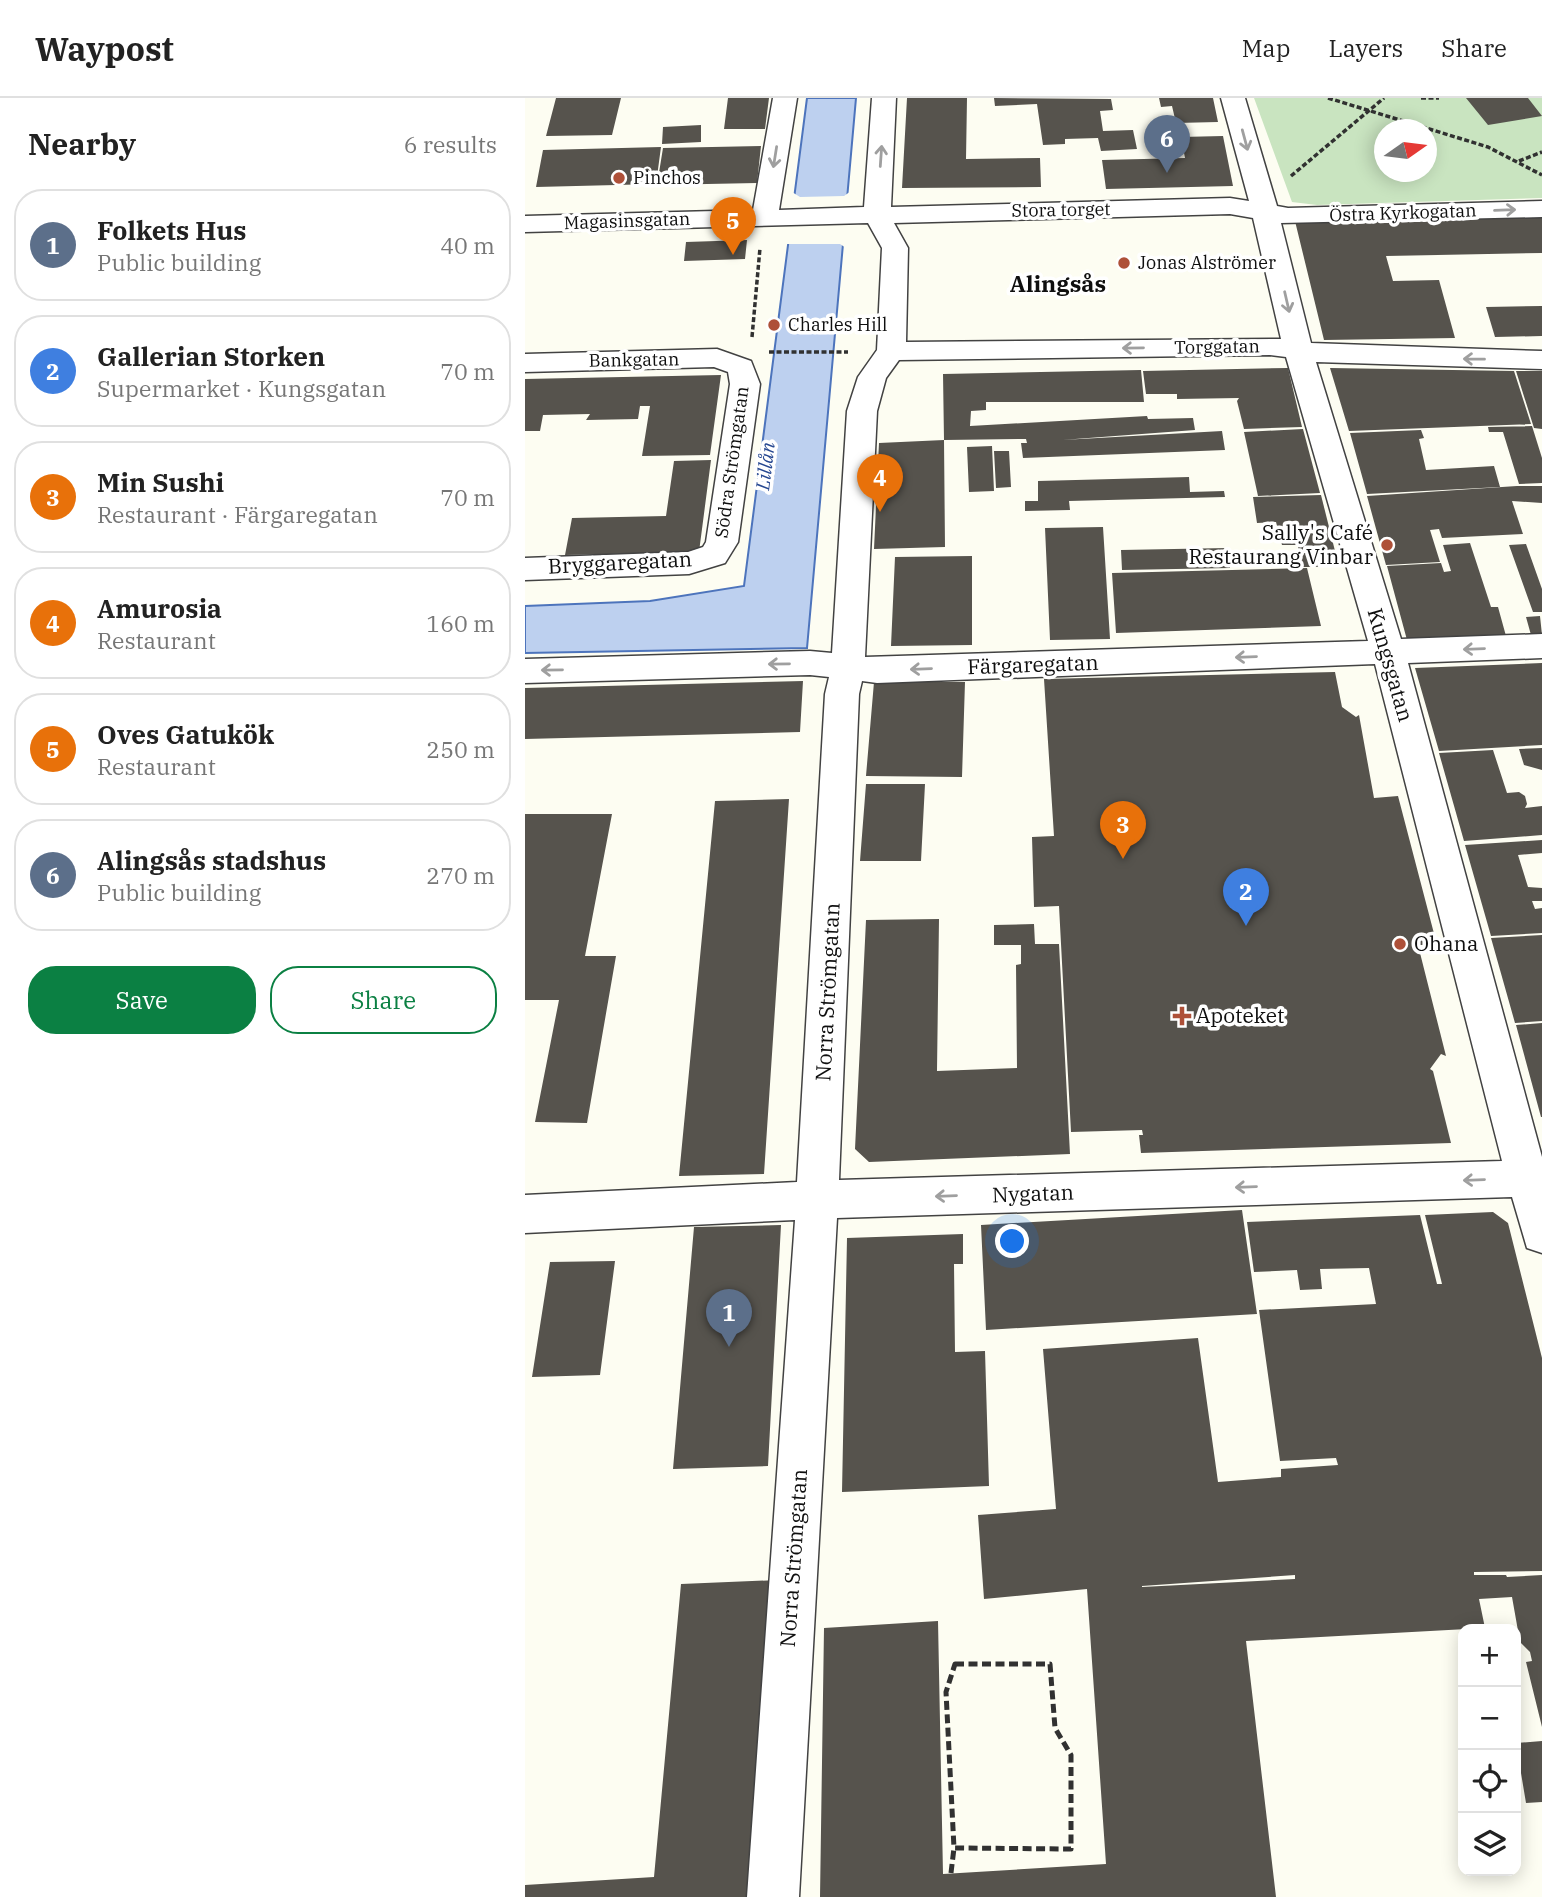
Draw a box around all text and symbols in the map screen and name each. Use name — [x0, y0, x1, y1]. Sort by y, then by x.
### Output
text: Waypost — [35, 27, 174, 70]
text: Map — [1242, 32, 1290, 64]
text: Layers — [1328, 32, 1403, 64]
text: Share — [1441, 32, 1507, 64]
pin: 6 — [1144, 115, 1190, 173]
north arrow — [1374, 119, 1437, 182]
text: Nearby — [28, 124, 136, 163]
one-way arrow — [1239, 128, 1252, 151]
text: 6 results — [404, 129, 497, 159]
one-way arrow — [768, 145, 781, 168]
one-way arrow — [875, 145, 888, 168]
place label: Pinchos — [633, 166, 701, 189]
marker: Pinchos — [611, 170, 627, 186]
pin: 5 — [710, 197, 756, 255]
street label: Stora torget — [1011, 197, 1111, 222]
street label: Östra Kyrkogatan — [1329, 198, 1477, 227]
one-way arrow — [1493, 203, 1516, 217]
street label: Magasinsgatan — [563, 207, 691, 234]
text: Folkets Hus — [97, 213, 246, 247]
text: 1 — [46, 230, 60, 260]
text: 40 m — [440, 230, 495, 260]
text: Public building — [97, 247, 261, 277]
place label: Jonas Alströmer — [1138, 251, 1276, 274]
marker: Jonas Alströmer — [1116, 255, 1132, 271]
district label: Alingsås — [1010, 268, 1106, 298]
one-way arrow — [1281, 290, 1294, 312]
place label: Charles Hill — [788, 313, 887, 336]
marker: Charles Hill — [766, 317, 782, 333]
street label: Torggatan — [1174, 334, 1260, 359]
text: Gallerian Storken — [97, 339, 325, 373]
one-way arrow — [1121, 341, 1144, 355]
street label: Bankgatan — [588, 347, 680, 372]
one-way arrow — [1463, 352, 1486, 365]
text: 2 — [46, 356, 60, 386]
text: 70 m — [440, 356, 495, 386]
text: Supermarket · Kungsgatan — [97, 373, 386, 403]
street label: Södra Strömgatan — [709, 385, 754, 539]
water label: Lillån — [750, 441, 780, 492]
pin: 4 — [857, 454, 903, 512]
text: Min Sushi — [97, 465, 224, 499]
text: 3 — [46, 482, 60, 512]
text: 70 m — [440, 482, 495, 512]
text: Restaurant · Färgaregatan — [97, 499, 378, 529]
place label: Sally's Café Restaurang Vinbar — [1188, 518, 1374, 570]
marker: Sally's Café Restaurang Vinbar — [1379, 537, 1395, 553]
street label: Bryggaregatan — [547, 544, 693, 580]
text: Amurosia — [97, 591, 222, 625]
street label: Kungsgatan — [1361, 605, 1421, 725]
text: 4 — [46, 608, 60, 638]
text: 160 m — [426, 608, 495, 638]
text: Restaurant — [97, 625, 216, 655]
one-way arrow — [1463, 642, 1486, 655]
street label: Färgaregatan — [967, 648, 1099, 680]
one-way arrow — [1235, 651, 1258, 664]
one-way arrow — [768, 657, 791, 671]
one-way arrow — [541, 663, 564, 677]
one-way arrow — [910, 663, 933, 676]
text: Oves Gatukök — [97, 717, 274, 751]
text: 5 — [46, 734, 60, 764]
text: 250 m — [426, 734, 495, 764]
text: Restaurant — [97, 751, 216, 781]
pin: 3 — [1100, 801, 1146, 859]
text: Alingsås stadshus — [97, 843, 326, 877]
text: 6 — [46, 860, 60, 890]
text: 270 m — [426, 860, 495, 890]
pin: 2 — [1223, 868, 1269, 926]
text: Public building — [97, 877, 261, 907]
street label: Norra Strömgatan — [808, 902, 846, 1082]
place label: Ohana — [1414, 929, 1479, 957]
marker: Ohana — [1392, 936, 1408, 952]
button: Save — [28, 966, 256, 1034]
button: Share — [270, 966, 497, 1034]
place label: Apoteket — [1196, 1001, 1284, 1029]
marker: Apoteket — [1174, 1008, 1190, 1024]
one-way arrow — [1463, 1174, 1486, 1187]
street label: Nygatan — [991, 1178, 1074, 1208]
one-way arrow — [1235, 1181, 1258, 1194]
one-way arrow — [934, 1190, 957, 1203]
your location — [995, 1224, 1029, 1258]
pin: 1 — [706, 1289, 752, 1347]
street label: Norra Strömgatan — [773, 1468, 813, 1648]
map controls — [1458, 1624, 1521, 1876]
button: + — [1458, 1624, 1521, 1687]
button: − — [1458, 1687, 1521, 1750]
button: locate — [1458, 1750, 1521, 1813]
button: layers — [1458, 1813, 1521, 1876]

